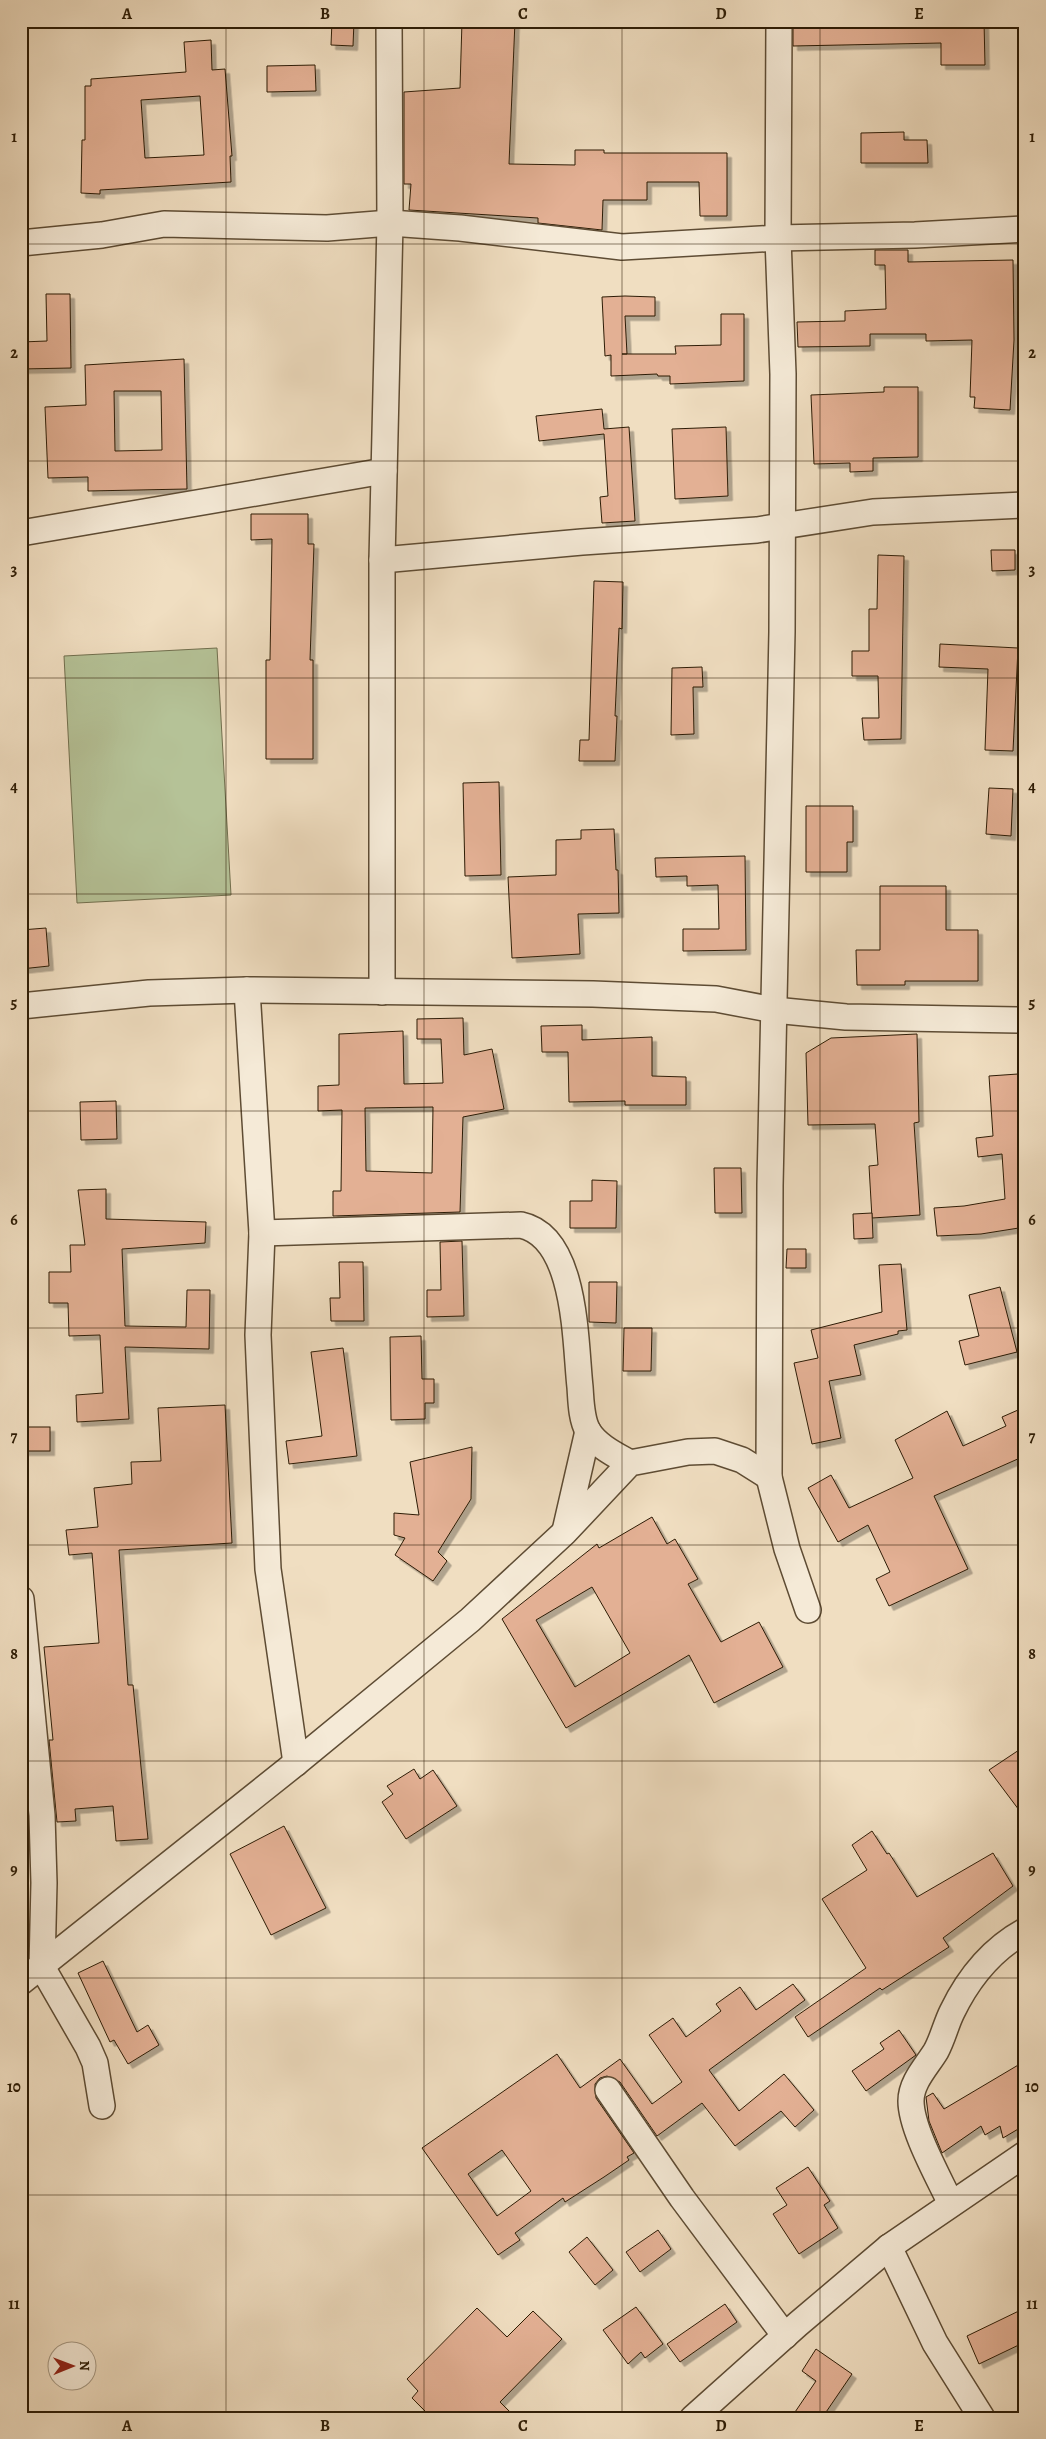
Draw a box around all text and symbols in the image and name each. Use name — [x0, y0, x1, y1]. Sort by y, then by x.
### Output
text: A — [121, 3, 133, 25]
text: B — [320, 3, 330, 25]
text: C — [518, 3, 528, 25]
text: D — [715, 3, 727, 25]
text: E — [914, 3, 924, 25]
text: 1 — [11, 126, 17, 148]
text: 1 — [1029, 126, 1035, 148]
text: 2 — [10, 342, 18, 364]
text: 2 — [1028, 342, 1036, 364]
text: 3 — [11, 559, 18, 581]
text: 3 — [1029, 559, 1036, 581]
text: 4 — [10, 776, 18, 798]
text: 4 — [1028, 776, 1036, 798]
text: 5 — [11, 992, 18, 1014]
text: 5 — [1029, 992, 1036, 1014]
text: 6 — [10, 1209, 18, 1231]
text: 6 — [1028, 1209, 1036, 1231]
text: 7 — [11, 1426, 18, 1448]
text: 7 — [1029, 1426, 1036, 1448]
text: 8 — [10, 1643, 18, 1665]
text: 8 — [1028, 1643, 1036, 1665]
text: 9 — [10, 1859, 18, 1881]
text: 9 — [1028, 1859, 1036, 1881]
text: 10 — [7, 2076, 21, 2098]
text: 10 — [1025, 2076, 1039, 2098]
text: 11 — [8, 2293, 20, 2315]
text: 11 — [1026, 2293, 1038, 2315]
north arrow — [48, 2342, 98, 2392]
text: N — [75, 2361, 94, 2371]
text: A — [121, 2415, 133, 2437]
text: B — [320, 2415, 330, 2437]
text: C — [518, 2415, 528, 2437]
text: D — [715, 2415, 727, 2437]
text: E — [914, 2415, 924, 2437]

